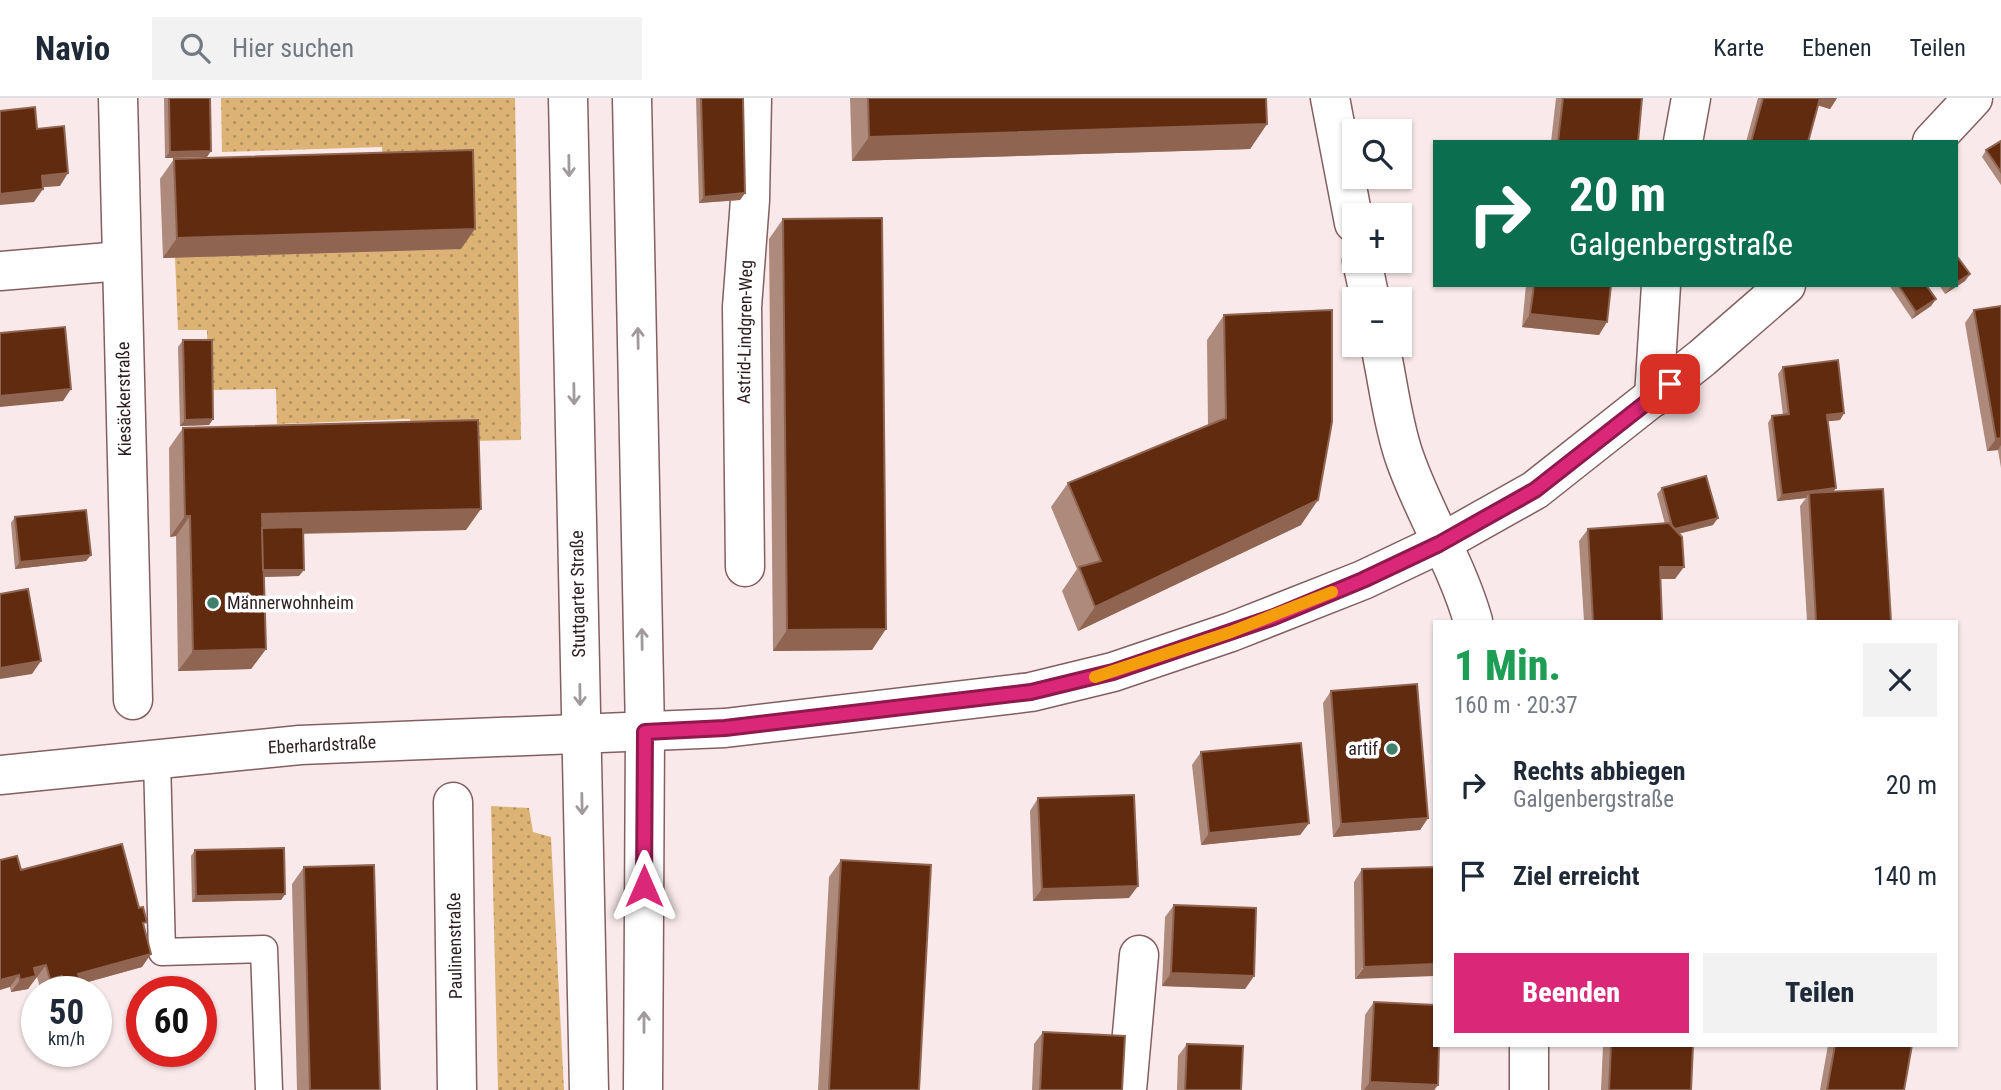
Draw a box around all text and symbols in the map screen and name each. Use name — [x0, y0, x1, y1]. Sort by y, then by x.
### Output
search box — [152, 17, 642, 80]
text: Navio — [35, 29, 110, 68]
icon: search — [176, 29, 214, 67]
text: Hier suchen — [232, 33, 354, 63]
text: Karte — [1713, 34, 1764, 62]
text: Ebenen — [1802, 34, 1872, 62]
text: Teilen — [1910, 34, 1966, 62]
map controls — [1342, 119, 1412, 357]
button: search — [1342, 119, 1412, 189]
one-way arrow — [562, 154, 576, 177]
text: 20 m — [1569, 166, 1666, 223]
icon: right — [1454, 168, 1545, 259]
button: + — [1342, 203, 1412, 273]
text: Galgenbergstraße — [1569, 225, 1793, 263]
street label: Astrid-Lindgren-Weg — [733, 260, 756, 404]
button: − — [1342, 287, 1412, 357]
one-way arrow — [631, 327, 644, 350]
street label: Kiesäckerstraße — [112, 342, 135, 456]
pin — [1640, 354, 1700, 414]
icon: arrive — [1651, 365, 1689, 403]
one-way arrow — [568, 382, 581, 405]
street label: Stuttgarter Straße — [566, 530, 589, 658]
place label: Männerwohnheim — [227, 592, 354, 613]
marker: Männerwohnheim — [205, 595, 221, 611]
one-way arrow — [635, 628, 649, 651]
text: 1 Min. — [1454, 641, 1561, 690]
button: close — [1863, 643, 1937, 717]
one-way arrow — [573, 683, 587, 706]
text: 160 m · 20:37 — [1454, 692, 1578, 719]
street label: Eberhardstraße — [267, 731, 377, 758]
place label: artif — [1348, 738, 1378, 759]
marker: artif — [1384, 741, 1400, 757]
text: Rechts abbiegen — [1513, 756, 1686, 786]
icon: right — [1454, 766, 1492, 804]
text: 20 m — [1886, 770, 1937, 800]
text: Galgenbergstraße — [1513, 786, 1674, 813]
one-way arrow — [575, 792, 589, 815]
position arrow — [607, 849, 681, 923]
icon: arrive — [1454, 857, 1492, 895]
text: Ziel erreicht — [1513, 861, 1639, 891]
text: 140 m — [1873, 861, 1937, 891]
street label: Paulinenstraße — [443, 893, 466, 999]
button: Beenden — [1454, 953, 1689, 1033]
button: Teilen — [1703, 953, 1937, 1033]
speed limit sign: 60 — [126, 976, 217, 1067]
text: 50 — [49, 992, 84, 1033]
one-way arrow — [637, 1011, 651, 1034]
text: km/h — [48, 1028, 85, 1049]

